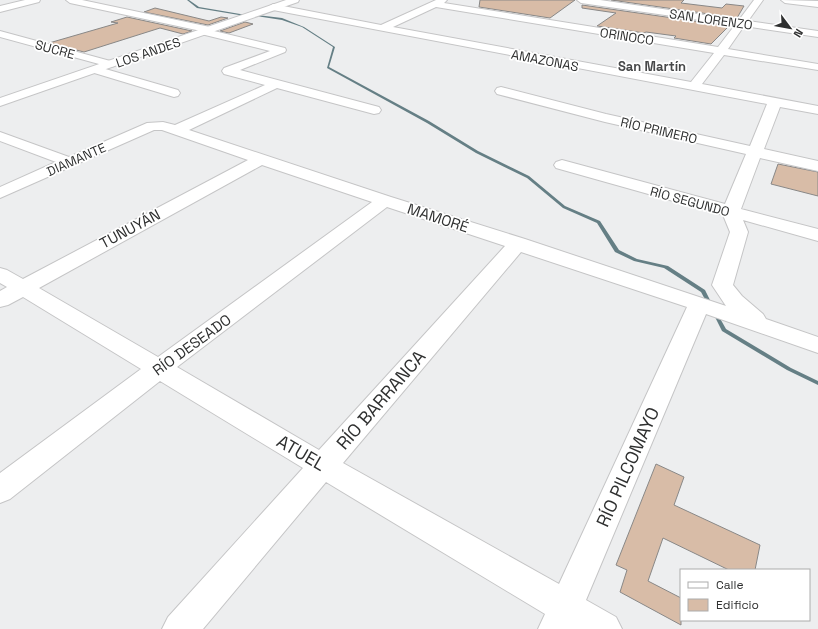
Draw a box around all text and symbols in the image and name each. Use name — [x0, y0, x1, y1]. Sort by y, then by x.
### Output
street label: SAN LORENZO — [668, 5, 754, 34]
north arrow — [770, 8, 810, 48]
street label: ORINOCO — [599, 24, 655, 49]
text: N — [791, 26, 806, 40]
street label: LOS ANDES — [114, 33, 183, 71]
street label: SUCRE — [33, 36, 77, 63]
street label: AMAZONAS — [510, 46, 580, 75]
district label: San Martín — [618, 58, 686, 75]
street label: RÍO PRIMERO — [619, 113, 699, 148]
street label: DIAMANTE — [44, 139, 108, 180]
street label: RÍO SEGUNDO — [648, 183, 732, 220]
street label: MAMORÉ — [405, 199, 471, 236]
street label: TUNUYÁN — [96, 205, 163, 252]
street label: RÍO DESEADO — [149, 310, 235, 379]
street label: RÍO BARRANCA — [331, 345, 430, 454]
street label: RÍO PILCOMAYO — [591, 403, 664, 530]
street label: ATUEL — [273, 429, 330, 476]
legend — [680, 569, 810, 621]
text: Calle — [716, 577, 744, 593]
text: Edificio — [716, 597, 759, 613]

